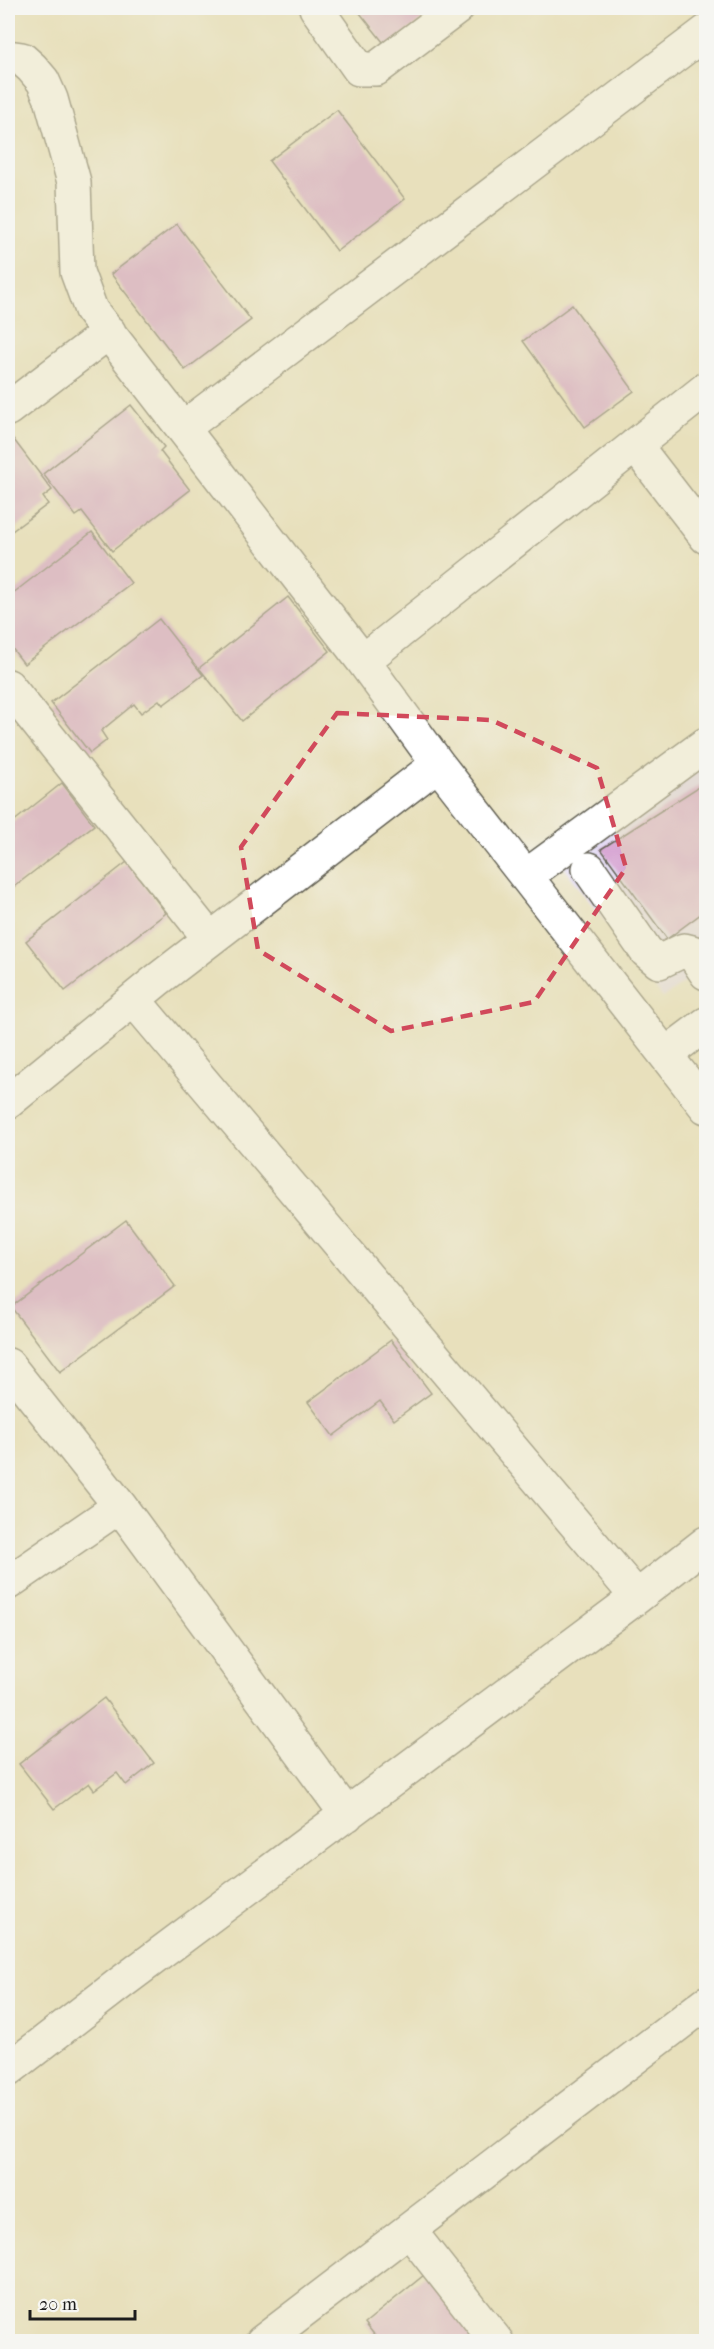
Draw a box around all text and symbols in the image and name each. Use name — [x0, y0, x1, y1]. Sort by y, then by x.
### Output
scale bar — [30, 2283, 135, 2321]
text: 20 m — [39, 2294, 77, 2315]

